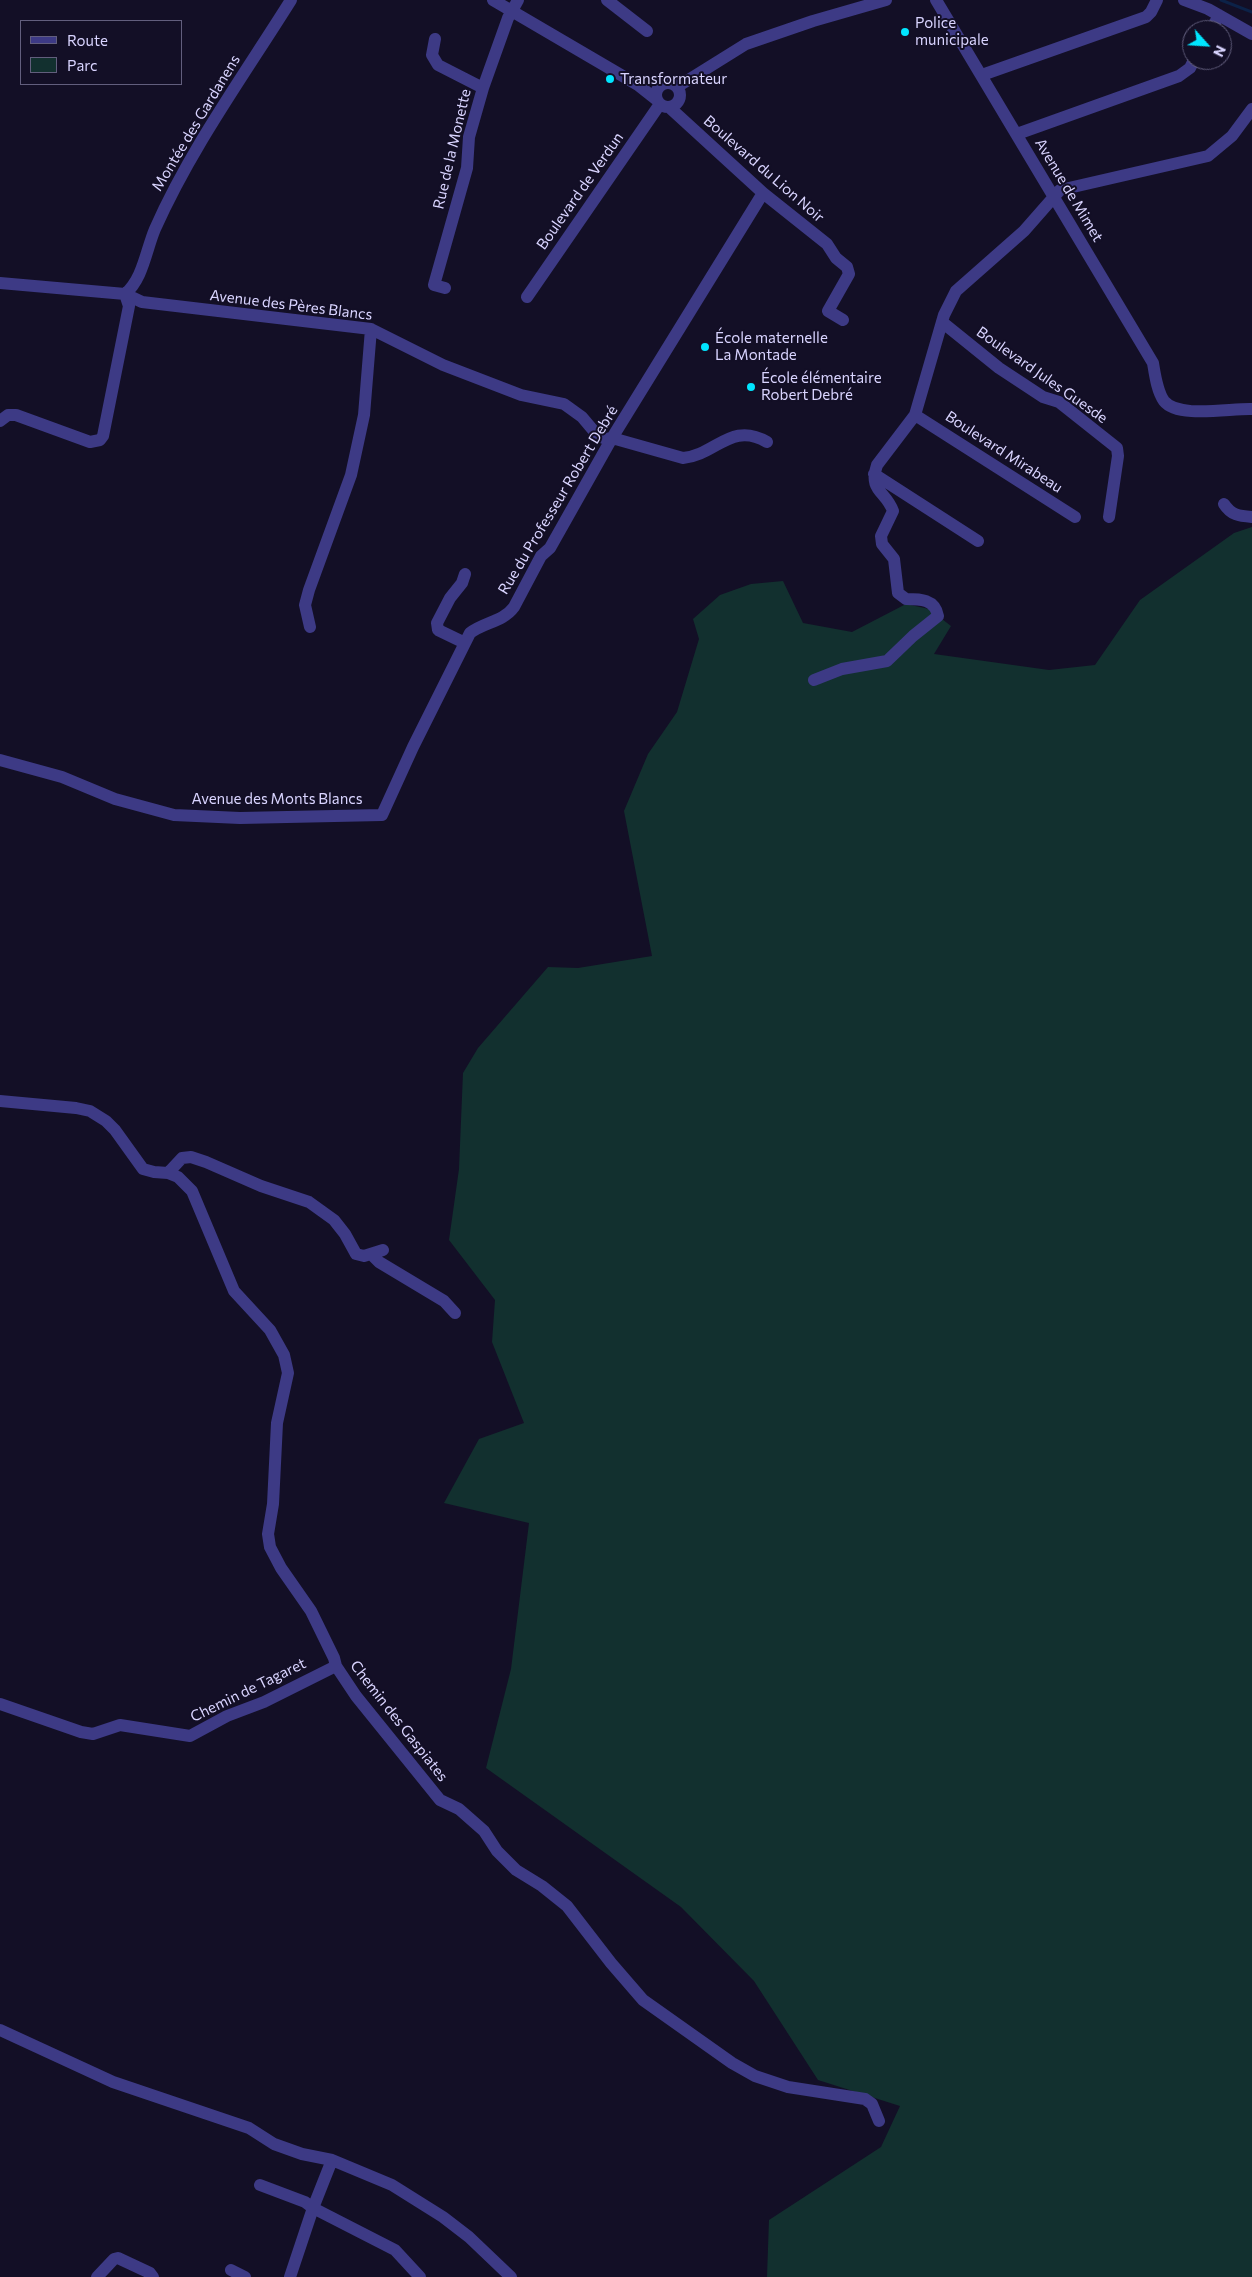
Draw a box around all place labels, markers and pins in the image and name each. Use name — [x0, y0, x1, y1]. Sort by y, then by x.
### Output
place label: Police municipale — [915, 14, 989, 49]
marker: Police municipale — [899, 26, 911, 38]
place label: Transformateur — [620, 70, 727, 88]
marker: Transformateur — [604, 73, 616, 85]
place label: École maternelle La Montade — [715, 329, 828, 364]
marker: École maternelle La Montade — [699, 341, 711, 353]
place label: École élémentaire Robert Debré — [761, 369, 882, 404]
marker: École élémentaire Robert Debré — [745, 381, 757, 393]

